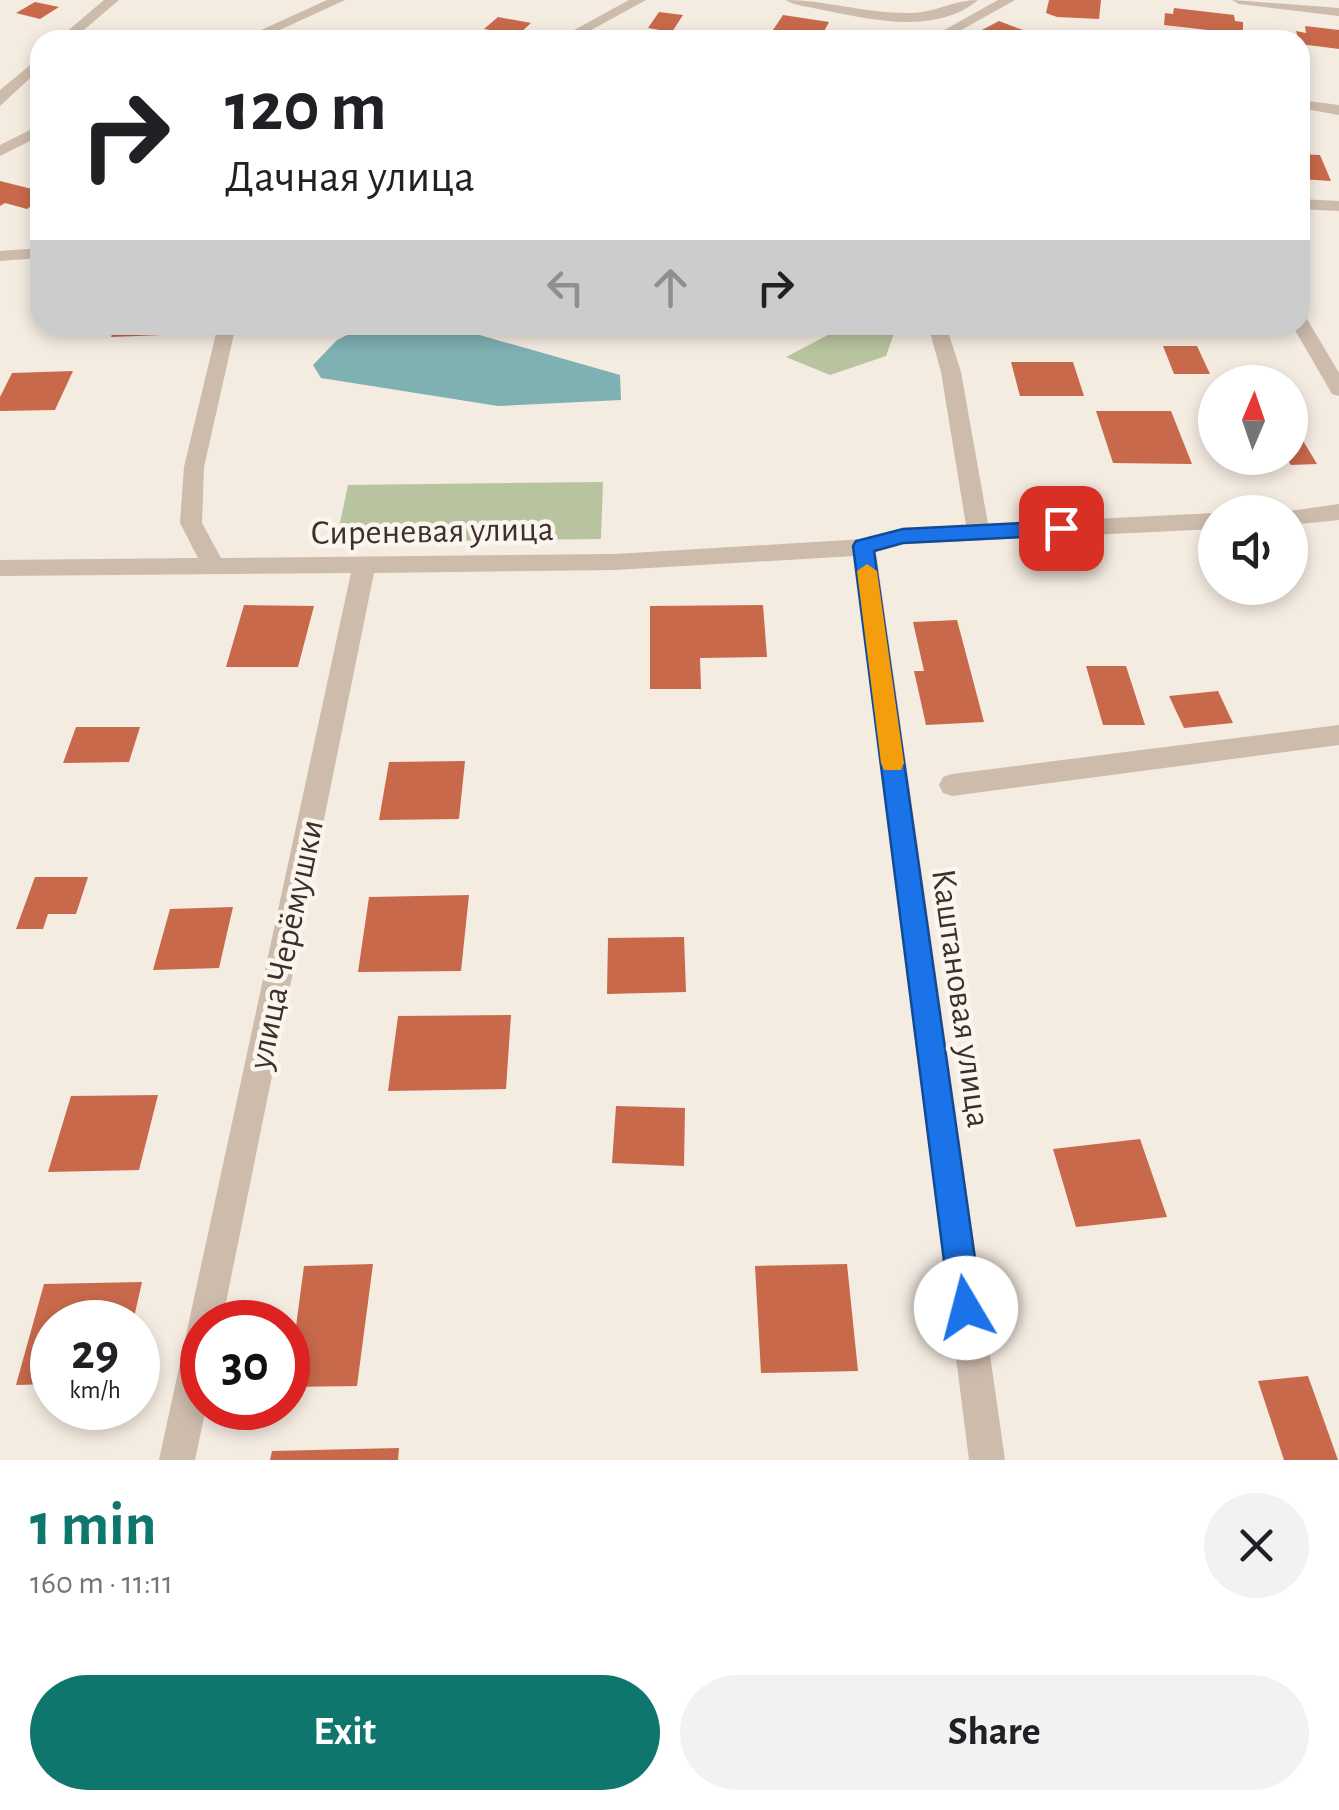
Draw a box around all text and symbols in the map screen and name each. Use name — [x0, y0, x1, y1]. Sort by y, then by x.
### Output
icon: right — [60, 70, 190, 200]
text: 120 m — [225, 73, 387, 143]
text: Дачная улица — [225, 155, 475, 200]
icon: left — [538, 260, 593, 315]
icon: ahead — [643, 260, 698, 315]
icon: right — [748, 260, 803, 315]
north arrow — [1198, 365, 1308, 475]
map controls — [1198, 365, 1308, 605]
pin — [1019, 486, 1104, 571]
button: sound — [1198, 495, 1308, 605]
icon: arrive — [1034, 501, 1089, 556]
street label: Сиреневая улица — [310, 512, 554, 551]
street label: улица Черёмушки — [243, 816, 330, 1073]
street label: Каштановая улица — [925, 867, 996, 1130]
position arrow — [914, 1256, 1018, 1360]
speed limit sign: 30 — [180, 1300, 310, 1430]
text: 29 — [71, 1328, 119, 1378]
text: km/h — [69, 1378, 121, 1403]
button: close — [1204, 1493, 1309, 1598]
text: 1 min — [30, 1496, 156, 1556]
text: 160 m · 11:11 — [30, 1567, 173, 1599]
button: Exit — [30, 1675, 660, 1790]
button: Share — [680, 1675, 1309, 1790]

